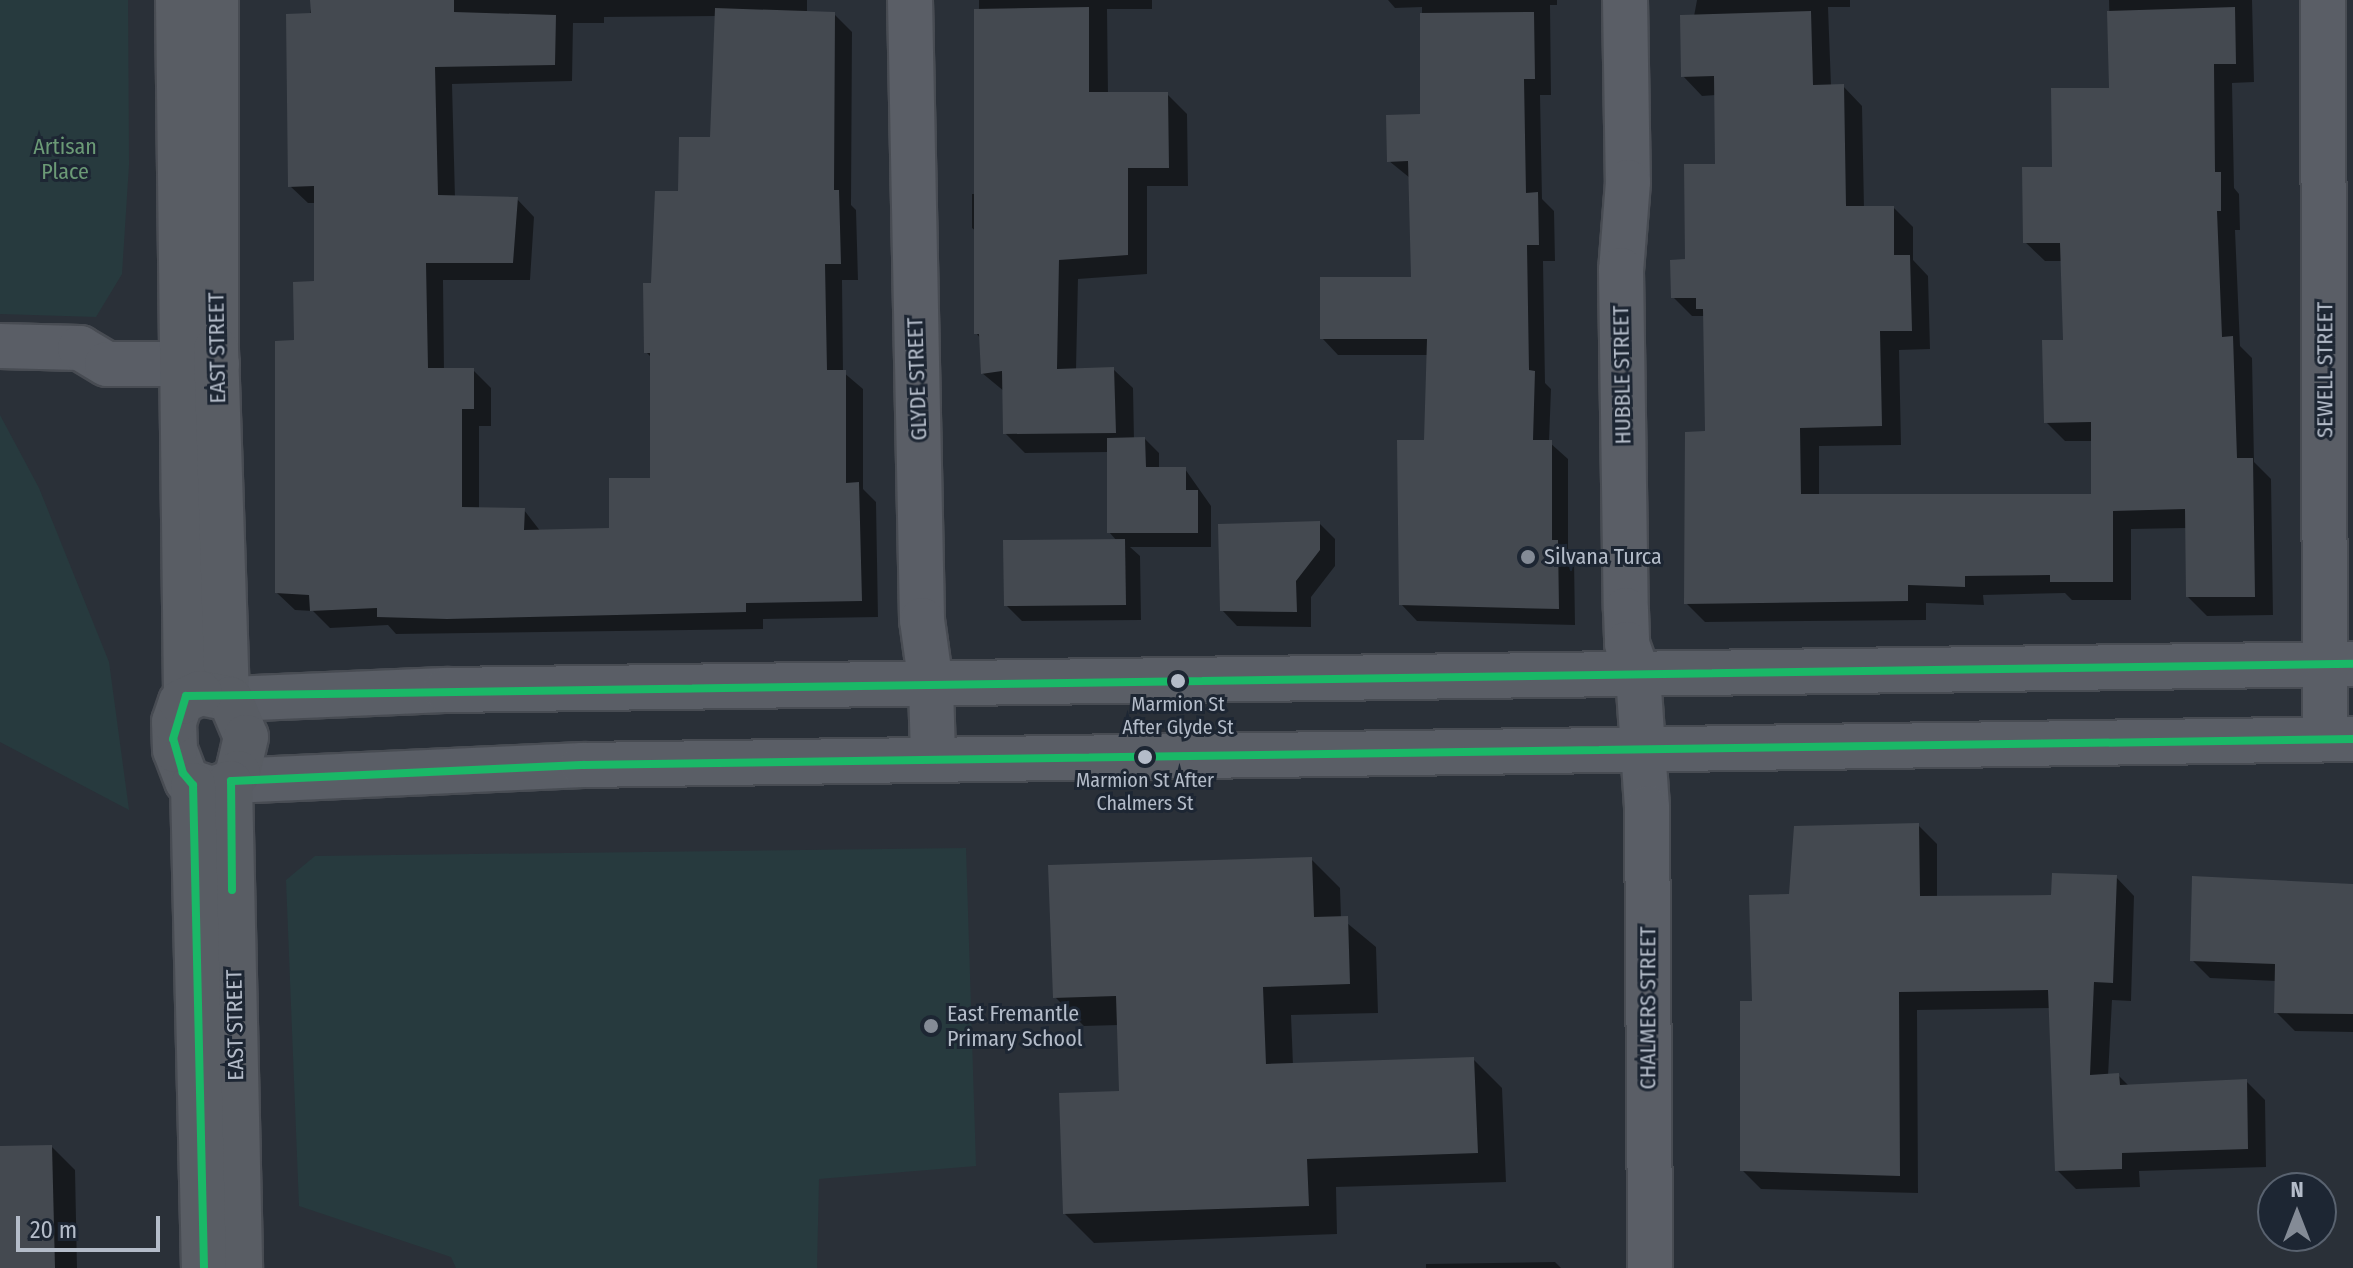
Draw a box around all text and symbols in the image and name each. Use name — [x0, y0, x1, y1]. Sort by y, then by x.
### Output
park label: Artisan Place — [33, 133, 97, 184]
street label: EAST STREET — [203, 292, 231, 404]
street label: SEWELL STREET — [2312, 302, 2338, 438]
street label: HUBBLE STREET — [1608, 305, 1636, 445]
street label: GLYDE STREET — [902, 317, 932, 441]
place label: Silvana Turca — [1544, 544, 1662, 570]
marker: Silvana Turca — [1519, 548, 1537, 566]
marker: Marmion St After Glyde St — [1170, 673, 1186, 689]
place label: Marmion St After Glyde St — [1122, 692, 1234, 739]
marker: Marmion St After Chalmers St — [1137, 749, 1153, 765]
place label: Marmion St After Chalmers St — [1076, 768, 1214, 815]
street label: CHALMERS STREET — [1635, 927, 1661, 1089]
street label: EAST STREET — [221, 969, 249, 1081]
place label: East Fremantle Primary School — [947, 1000, 1083, 1052]
marker: East Fremantle Primary School — [922, 1017, 940, 1035]
north arrow — [2257, 1172, 2337, 1252]
text: N — [2290, 1176, 2304, 1203]
scale bar — [20, 1200, 164, 1250]
text: 20 m — [30, 1216, 77, 1244]

